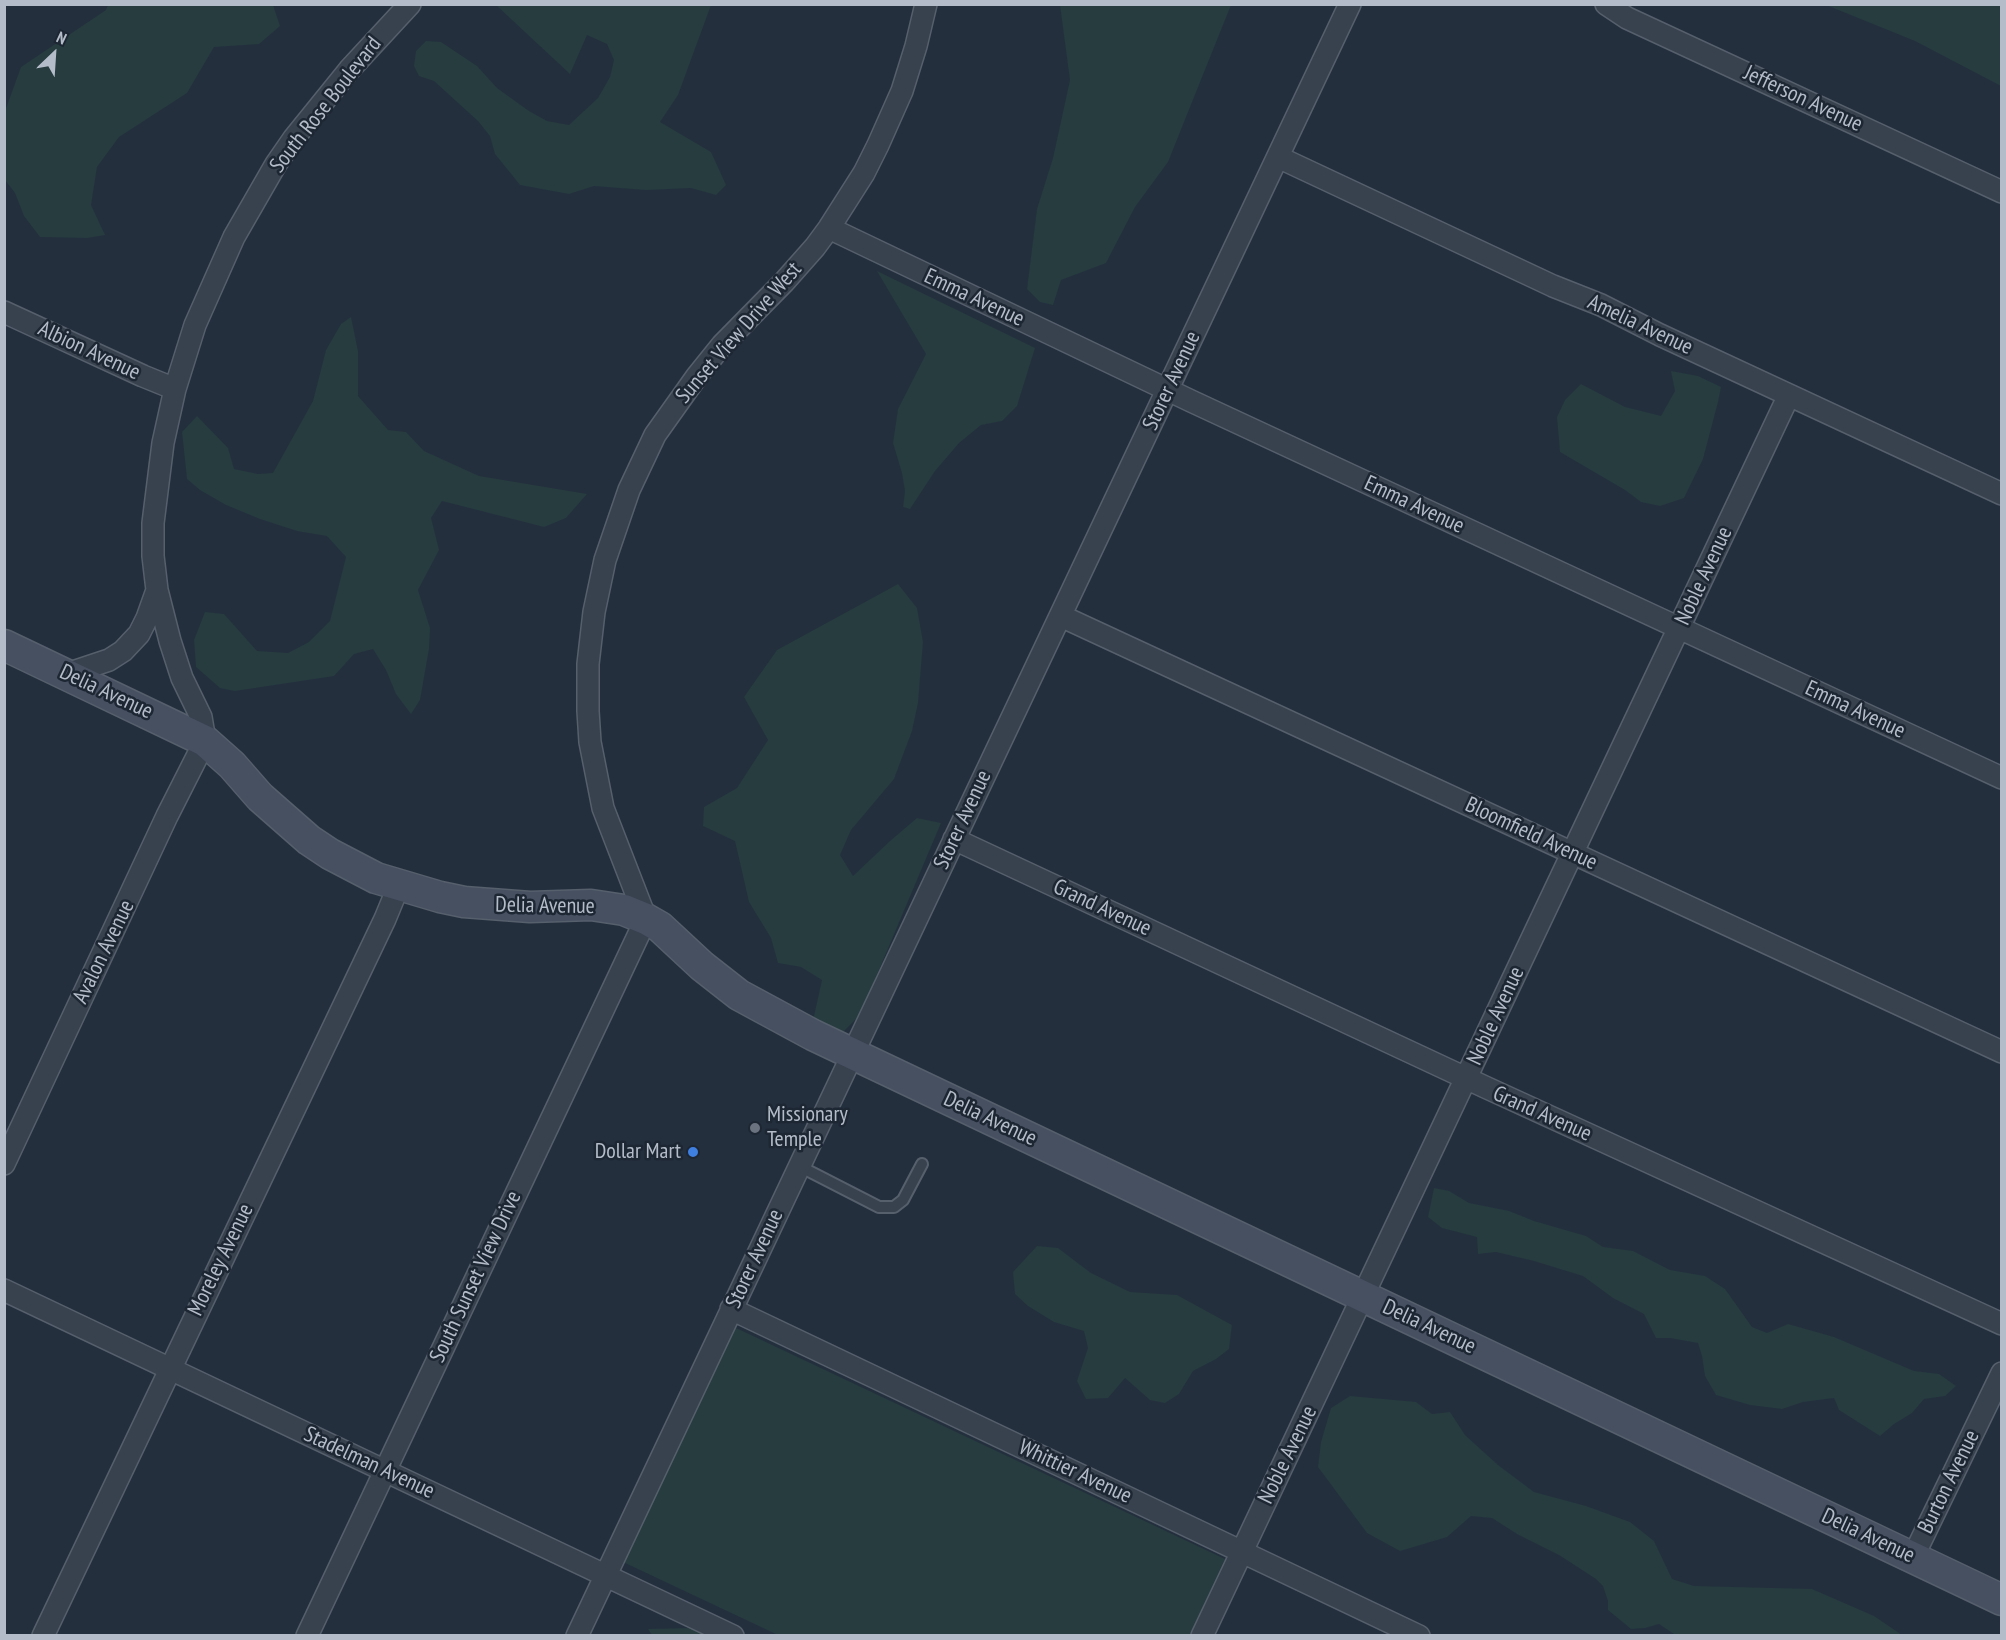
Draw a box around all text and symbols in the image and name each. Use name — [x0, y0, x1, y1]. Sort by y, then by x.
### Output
north arrow — [24, 24, 84, 84]
text: N — [53, 27, 70, 49]
street label: South Rose Boulevard — [265, 32, 387, 178]
street label: Jefferson Avenue — [1740, 60, 1866, 138]
street label: Sunset View Drive West — [670, 257, 808, 409]
street label: Emma Avenue — [920, 263, 1028, 333]
street label: Amelia Avenue — [1583, 289, 1697, 361]
street label: Albion Avenue — [34, 316, 144, 386]
street label: Storer Avenue — [1138, 327, 1206, 435]
street label: Emma Avenue — [1360, 470, 1468, 540]
street label: Noble Avenue — [1670, 523, 1738, 629]
street label: Delia Avenue — [55, 659, 157, 725]
street label: Emma Avenue — [1801, 675, 1909, 745]
street label: Storer Avenue — [929, 766, 997, 874]
street label: Bloomfield Avenue — [1461, 792, 1601, 876]
street label: Grand Avenue — [1049, 874, 1155, 942]
street label: Delia Avenue — [495, 892, 595, 920]
street label: Avalon Avenue — [68, 896, 140, 1008]
street label: Noble Avenue — [1462, 963, 1530, 1069]
street label: Grand Avenue — [1489, 1081, 1595, 1147]
street label: Delia Avenue — [939, 1086, 1041, 1152]
place label: Missionary Temple — [767, 1102, 848, 1154]
marker: Missionary Temple — [748, 1121, 762, 1135]
place label: Dollar Mart — [595, 1139, 681, 1165]
marker: Dollar Mart — [686, 1145, 700, 1159]
street label: South Sunset View Drive — [425, 1187, 527, 1367]
street label: Moreley Avenue — [183, 1200, 259, 1320]
street label: Storer Avenue — [721, 1205, 789, 1313]
street label: Delia Avenue — [1378, 1294, 1480, 1360]
street label: Noble Avenue — [1253, 1402, 1323, 1508]
street label: Stadelman Avenue — [299, 1421, 439, 1505]
street label: Burton Avenue — [1913, 1426, 1985, 1538]
street label: Whittier Avenue — [1014, 1434, 1136, 1510]
street label: Delia Avenue — [1817, 1503, 1919, 1569]

